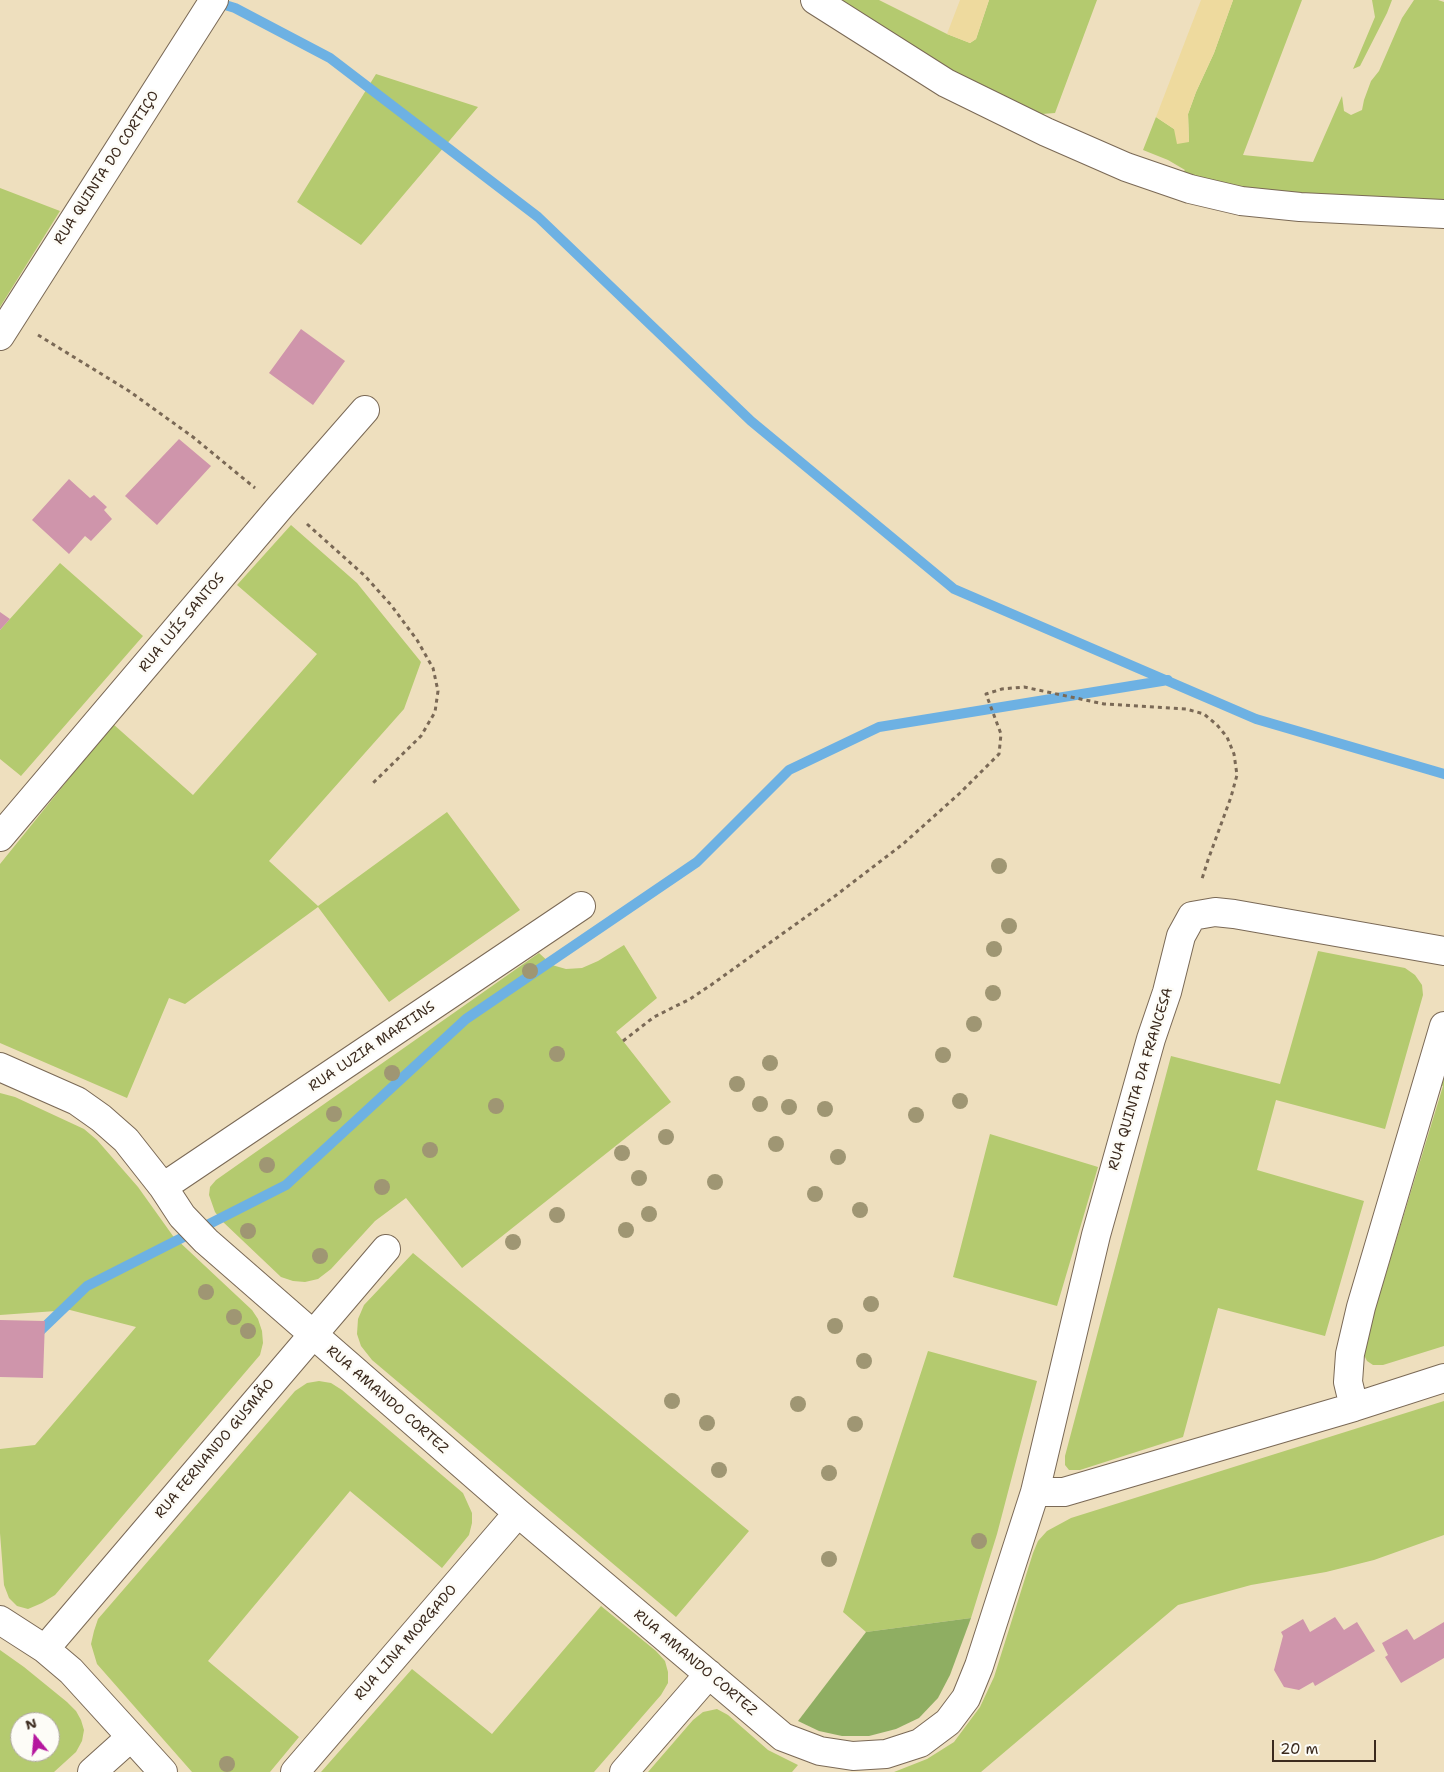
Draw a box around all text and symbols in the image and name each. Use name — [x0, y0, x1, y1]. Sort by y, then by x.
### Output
street label: RUA QUINTA DO CORTIÇO — [51, 88, 163, 248]
street label: RUA LUÍS SANTOS — [136, 570, 228, 676]
street label: RUA QUINTA DA FRANCESA — [1105, 986, 1177, 1172]
street label: RUA LUZIA MARTINS — [306, 998, 438, 1096]
street label: RUA AMANDO CORTEZ — [323, 1343, 451, 1457]
street label: RUA FERNANDO GUSMÃO — [152, 1376, 278, 1522]
street label: RUA LINA MORGADO — [351, 1582, 461, 1704]
street label: RUA AMANDO CORTEZ — [630, 1607, 760, 1719]
north arrow — [10, 1712, 60, 1762]
text: N — [23, 1713, 39, 1734]
scale bar — [1274, 1730, 1378, 1762]
text: 20 m — [1280, 1739, 1319, 1759]

